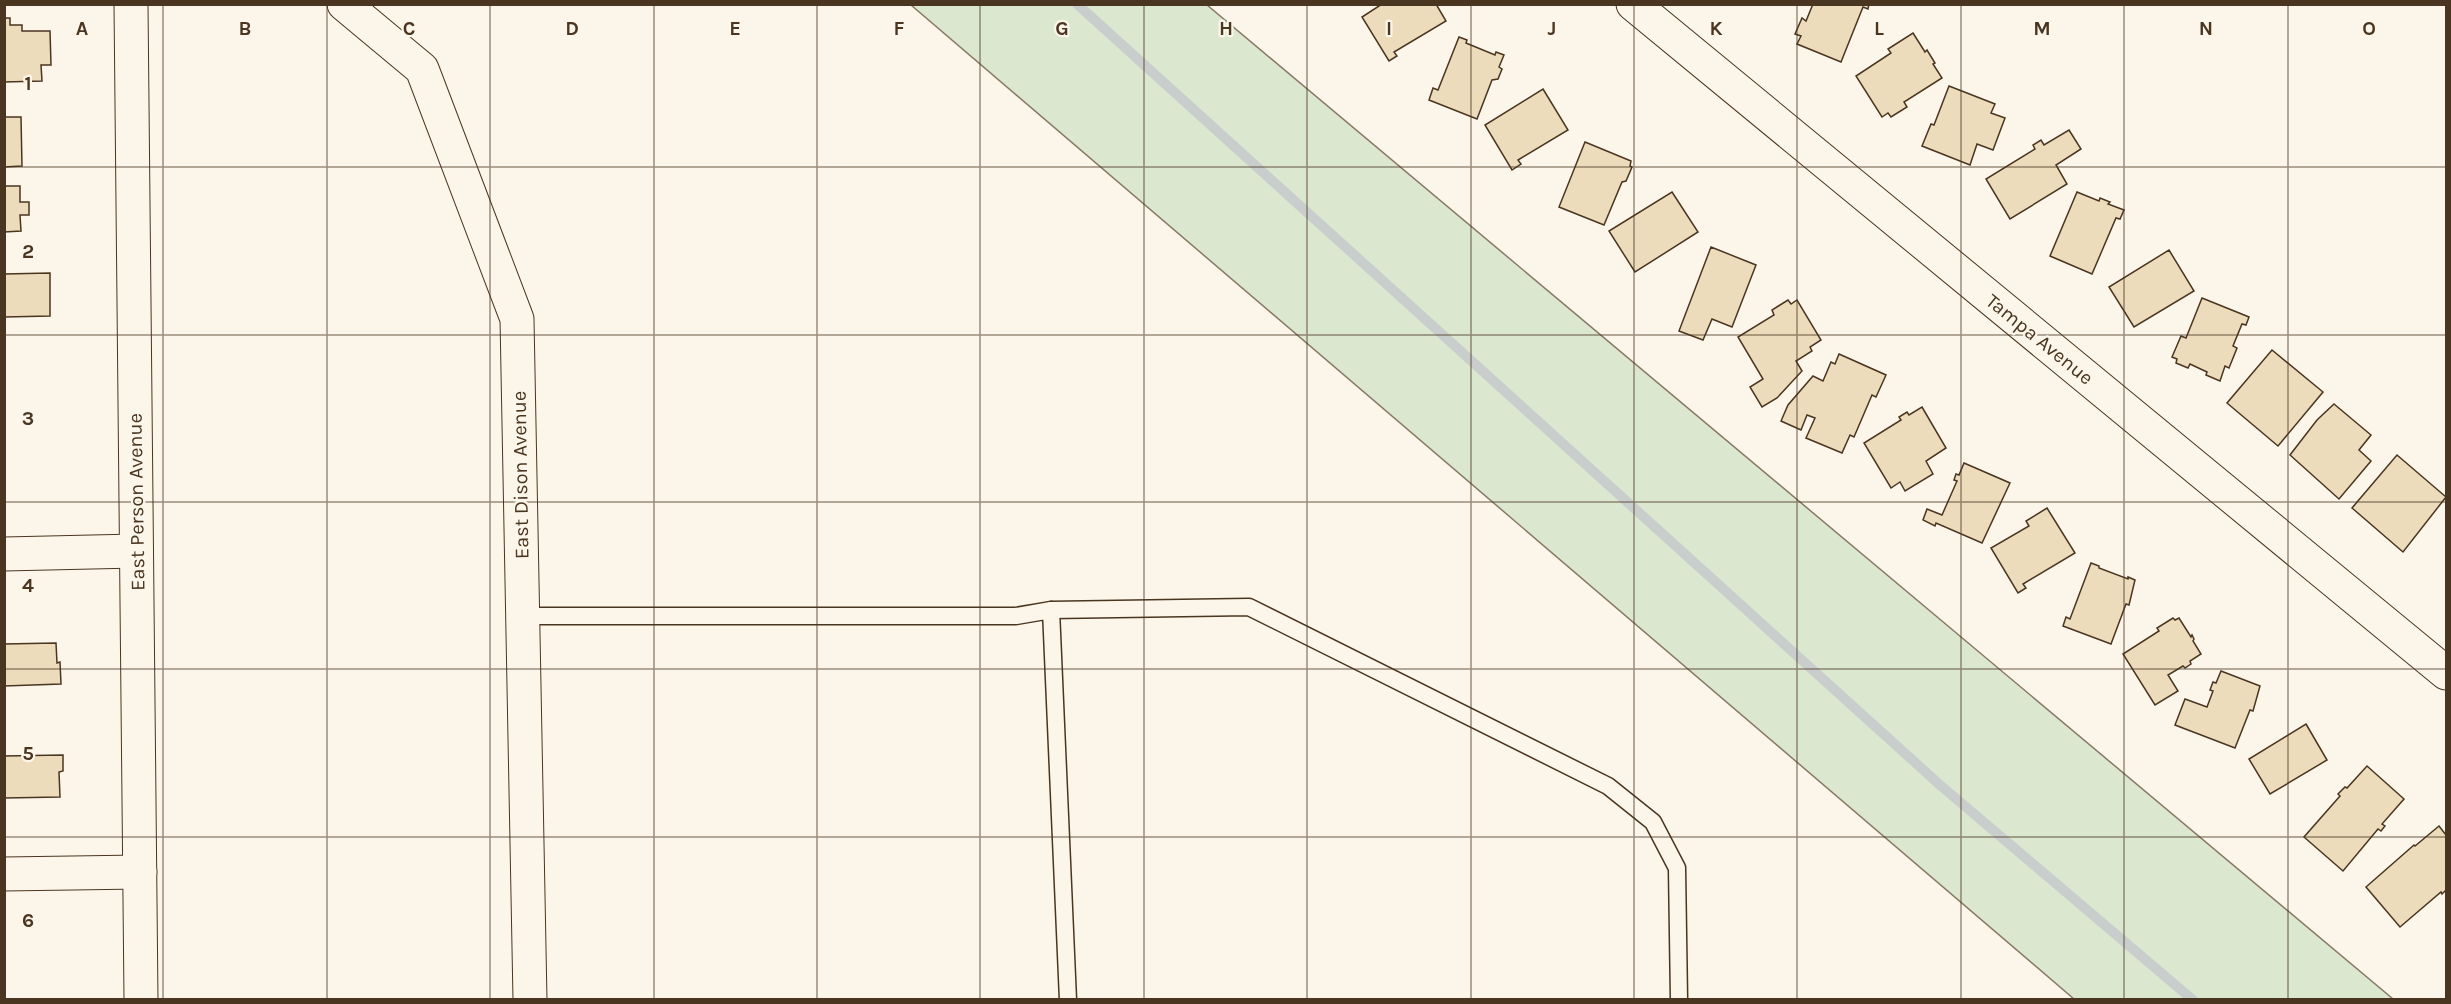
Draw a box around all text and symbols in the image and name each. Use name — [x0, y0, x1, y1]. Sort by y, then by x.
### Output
text: A — [76, 17, 89, 40]
text: B — [239, 17, 251, 40]
text: C — [403, 17, 415, 40]
text: D — [565, 17, 579, 40]
text: E — [729, 17, 741, 40]
text: F — [894, 17, 905, 40]
text: G — [1055, 17, 1069, 40]
text: H — [1219, 17, 1233, 40]
text: I — [1386, 17, 1392, 40]
text: J — [1548, 17, 1556, 40]
text: K — [1709, 17, 1723, 40]
text: L — [1874, 17, 1884, 40]
text: M — [2033, 17, 2051, 40]
text: N — [2199, 17, 2213, 40]
text: O — [2362, 17, 2376, 40]
text: 1 — [24, 72, 32, 95]
text: 2 — [22, 240, 34, 263]
street label: Tampa Avenue — [1981, 289, 2098, 390]
street label: East Dison Avenue — [508, 391, 533, 559]
text: 3 — [22, 407, 34, 430]
street label: East Person Avenue — [123, 413, 150, 591]
text: 4 — [22, 574, 34, 597]
text: 5 — [22, 742, 34, 765]
text: 6 — [22, 909, 34, 932]

